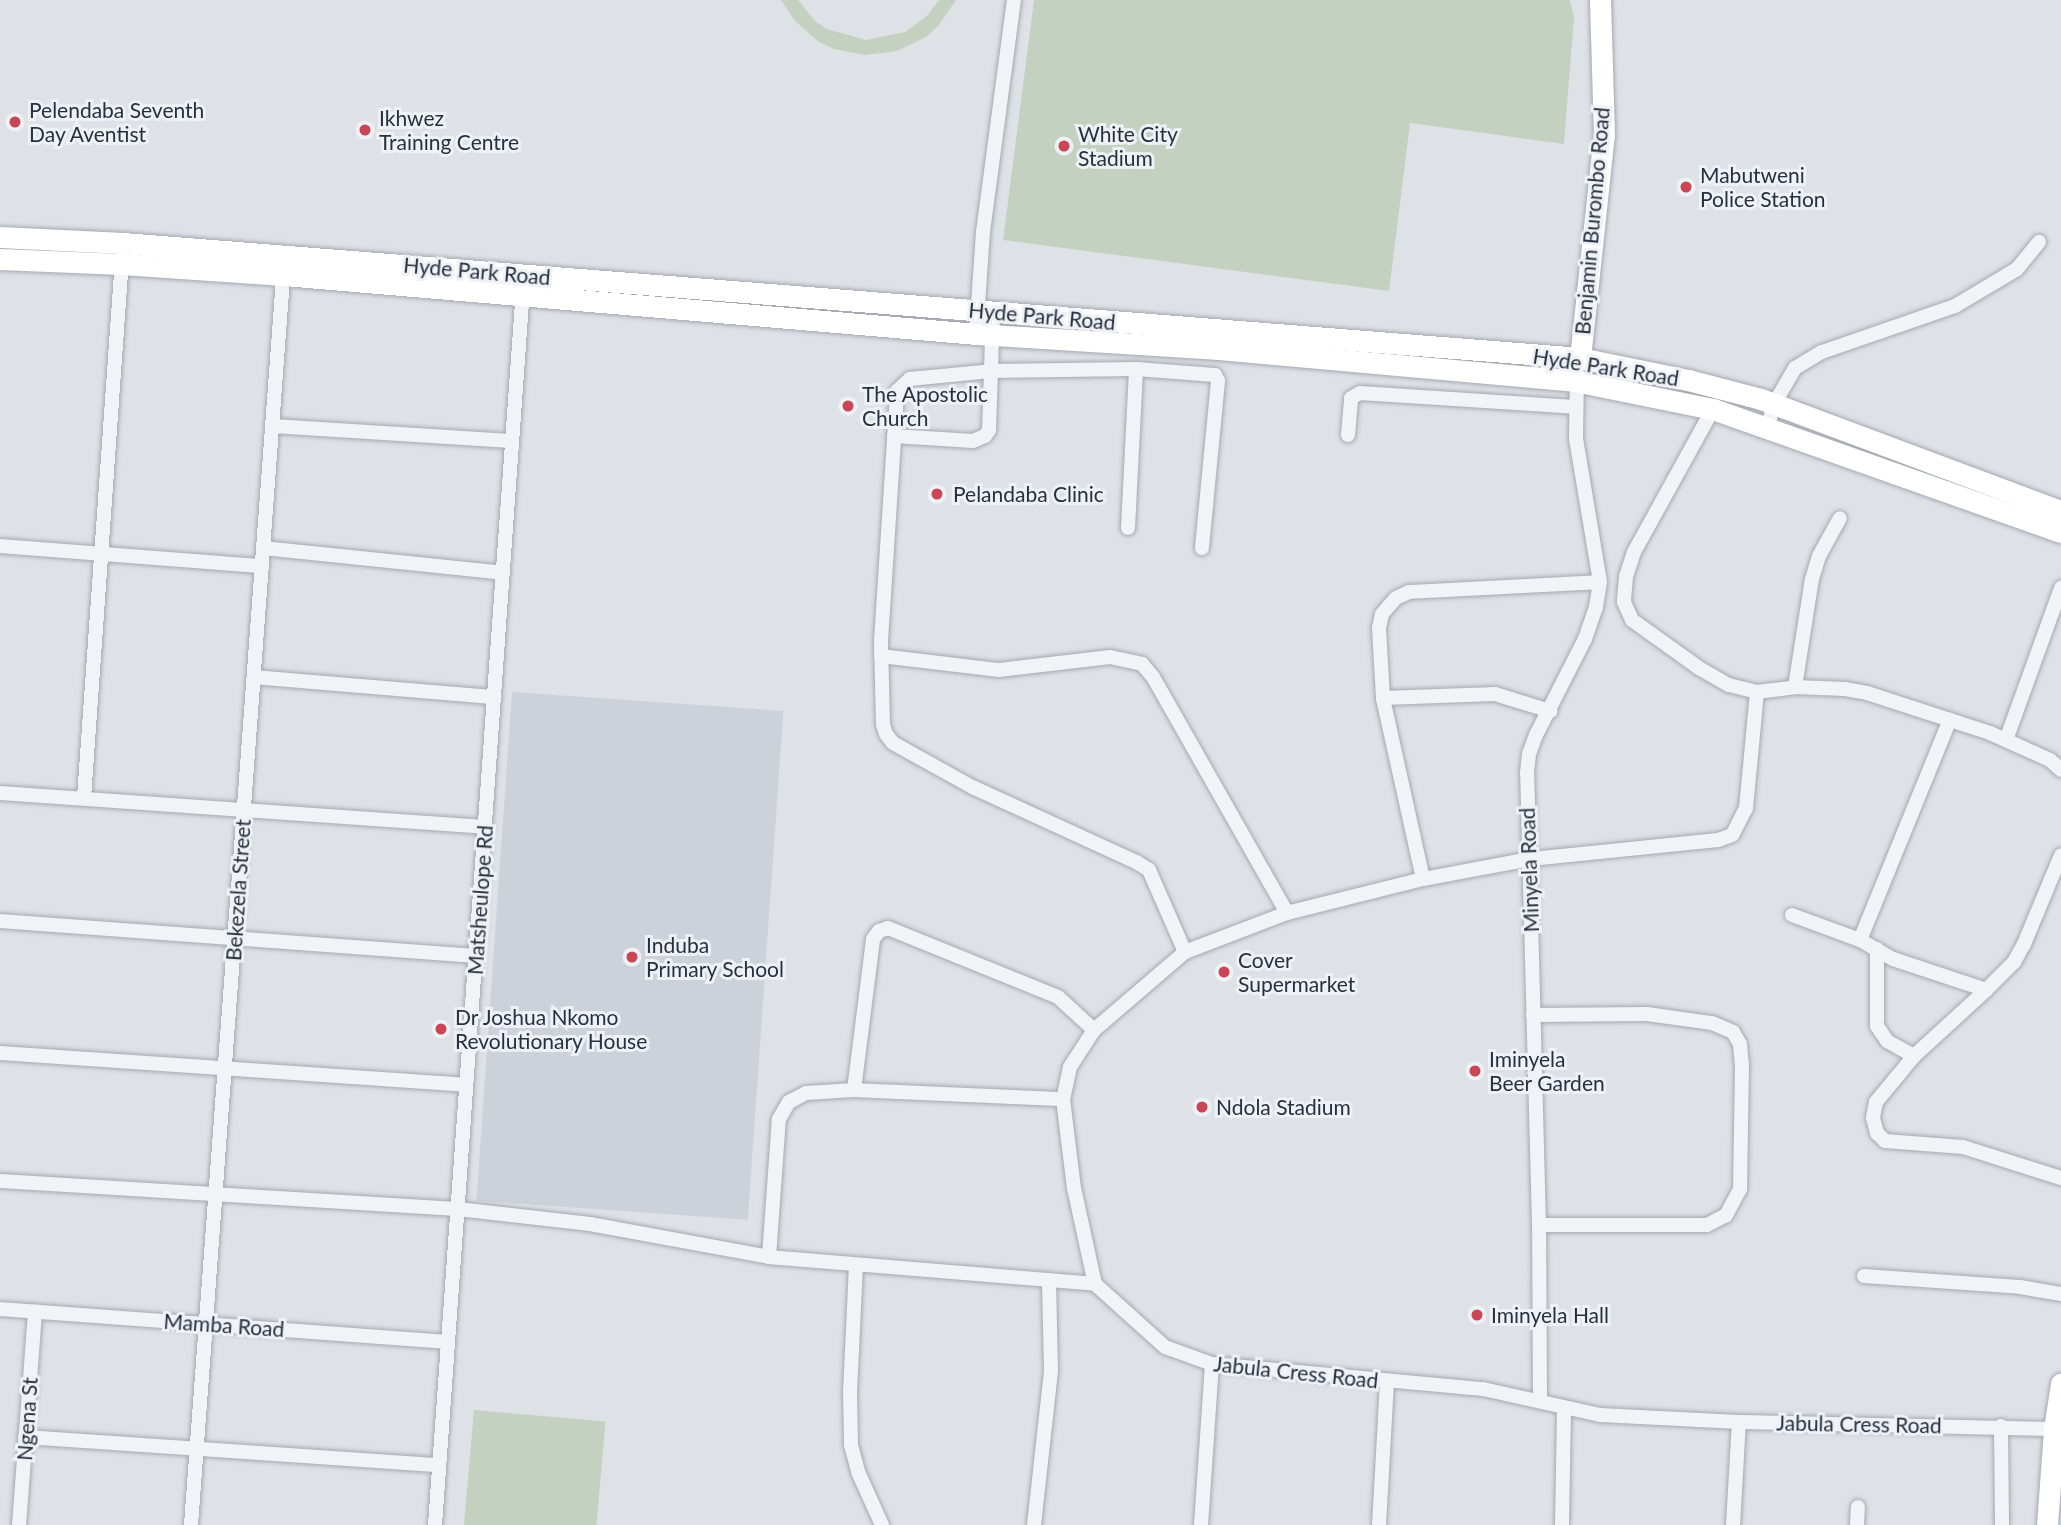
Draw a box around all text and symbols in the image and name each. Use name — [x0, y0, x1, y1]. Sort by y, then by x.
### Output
place label: Pelendaba Seventh Day Aventist — [29, 97, 204, 147]
place label: Ikhwez Training Centre — [379, 105, 519, 155]
street label: Benjamin Burombo Road — [1570, 106, 1614, 336]
marker: Pelendaba Seventh Day Aventist — [7, 114, 23, 130]
place label: White City Stadium — [1078, 121, 1178, 171]
marker: Ikhwez Training Centre — [357, 122, 373, 138]
marker: White City Stadium — [1056, 138, 1072, 154]
place label: Mabutweni Police Station — [1700, 162, 1826, 212]
marker: Mabutweni Police Station — [1678, 179, 1694, 195]
street label: Hyde Park Road — [402, 252, 552, 290]
street label: Hyde Park Road — [967, 297, 1117, 335]
street label: Hyde Park Road — [1531, 343, 1681, 391]
place label: The Apostolic Church — [862, 381, 989, 431]
marker: The Apostolic Church — [840, 398, 856, 414]
place label: Pelandaba Clinic — [953, 481, 1104, 507]
marker: Pelandaba Clinic — [927, 484, 947, 504]
street label: Minyela Road — [1514, 807, 1544, 933]
street label: Bekezela Street — [220, 818, 256, 962]
street label: Matsheulope Rd — [462, 824, 498, 976]
place label: Induba Primary School — [646, 932, 784, 982]
place label: Cover Supermarket — [1238, 947, 1355, 997]
marker: Induba Primary School — [624, 949, 640, 965]
marker: Cover Supermarket — [1216, 964, 1232, 980]
place label: Dr Joshua Nkomo Revolutionary House — [455, 1004, 648, 1054]
marker: Dr Joshua Nkomo Revolutionary House — [433, 1021, 449, 1037]
place label: Iminyela Beer Garden — [1489, 1046, 1605, 1096]
marker: Iminyela Beer Garden — [1467, 1063, 1483, 1079]
place label: Ndola Stadium — [1216, 1094, 1351, 1120]
marker: Ndola Stadium — [1194, 1099, 1210, 1115]
place label: Iminyela Hall — [1491, 1302, 1609, 1328]
marker: Iminyela Hall — [1469, 1307, 1485, 1323]
street label: Mamba Road — [163, 1308, 285, 1342]
street label: Jabula Cress Road — [1212, 1351, 1380, 1393]
street label: Ngena St — [12, 1376, 42, 1462]
street label: Jabula Cress Road — [1776, 1410, 1942, 1438]

